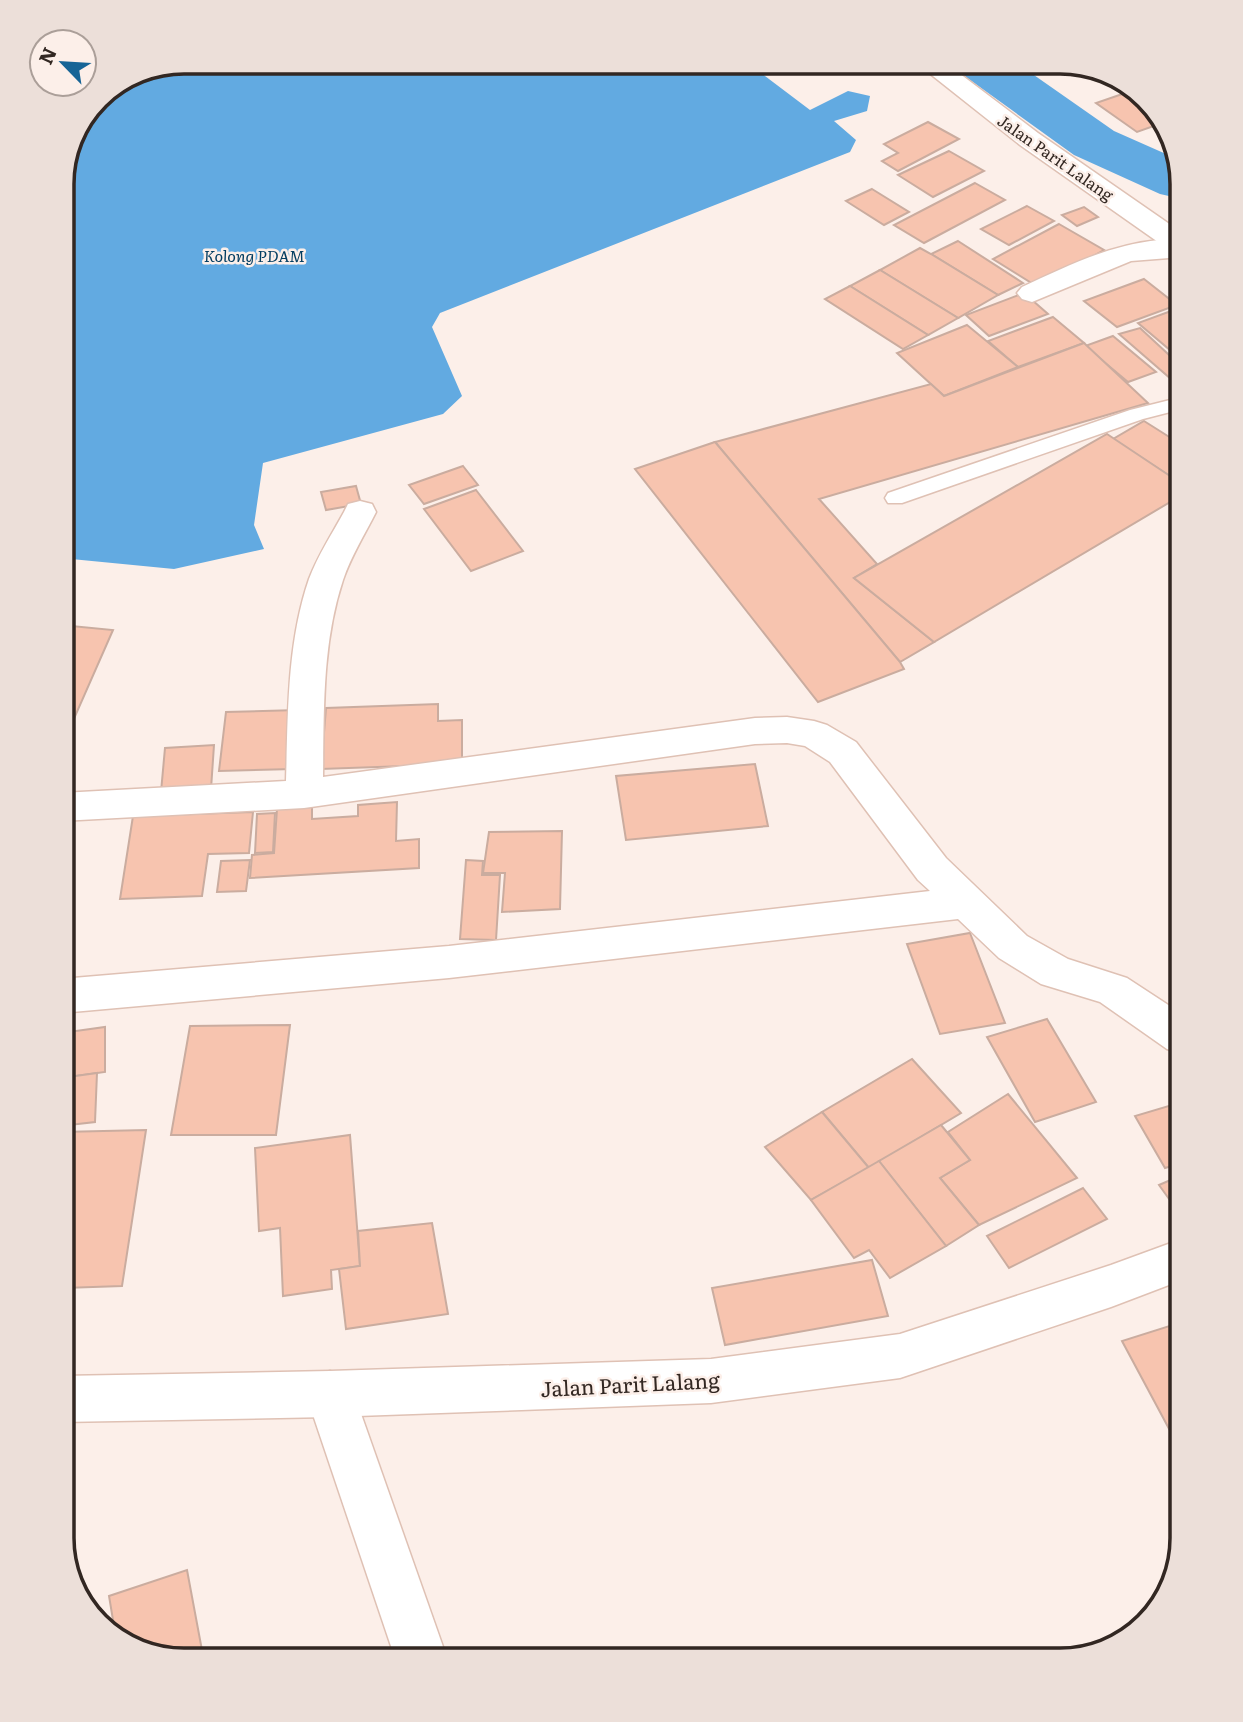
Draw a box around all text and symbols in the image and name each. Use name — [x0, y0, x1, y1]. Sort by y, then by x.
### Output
north arrow — [28, 28, 98, 98]
text: N — [31, 42, 63, 69]
street label: Jalan Parit Lalang — [993, 108, 1119, 206]
water label: Kolong PDAM — [204, 243, 304, 267]
street label: Jalan Parit Lalang — [539, 1363, 721, 1403]

